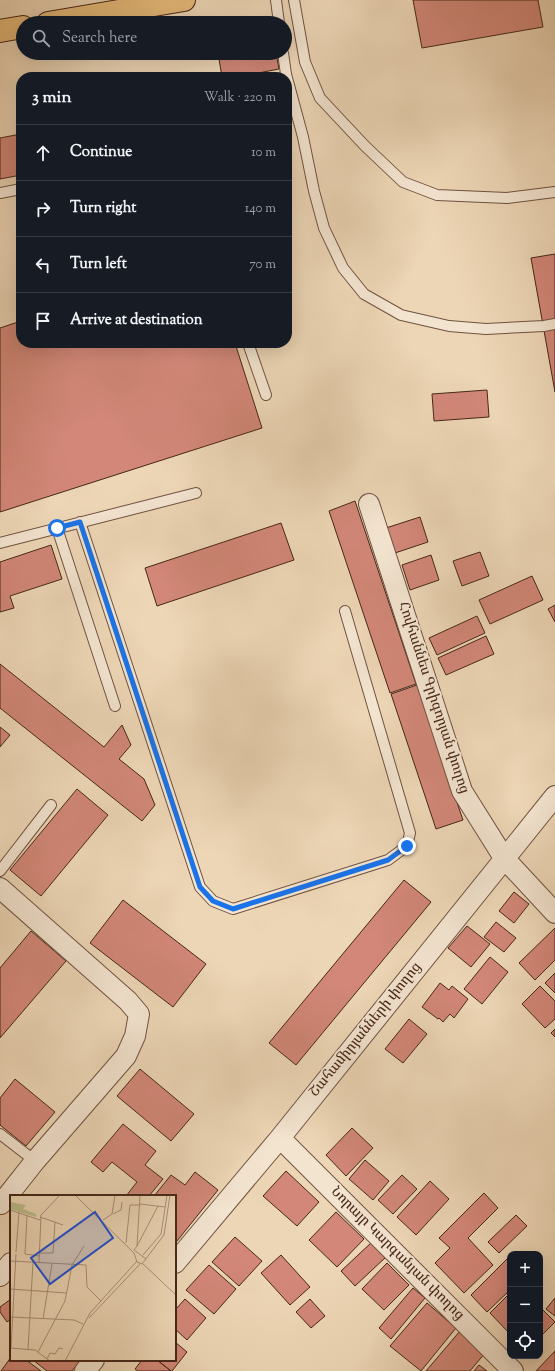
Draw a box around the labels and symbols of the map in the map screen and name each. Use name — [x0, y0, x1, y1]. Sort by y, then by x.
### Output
route start — [48, 519, 66, 537]
street label: Հովհաննես Գրիգորյան փողոց — [392, 599, 474, 797]
route end — [398, 837, 416, 855]
street label: Շահամիրյանների փողոց — [305, 958, 427, 1102]
street label: Նորայր Կարգանյան փողոց — [326, 1183, 468, 1325]
inset map — [10, 1195, 176, 1361]

